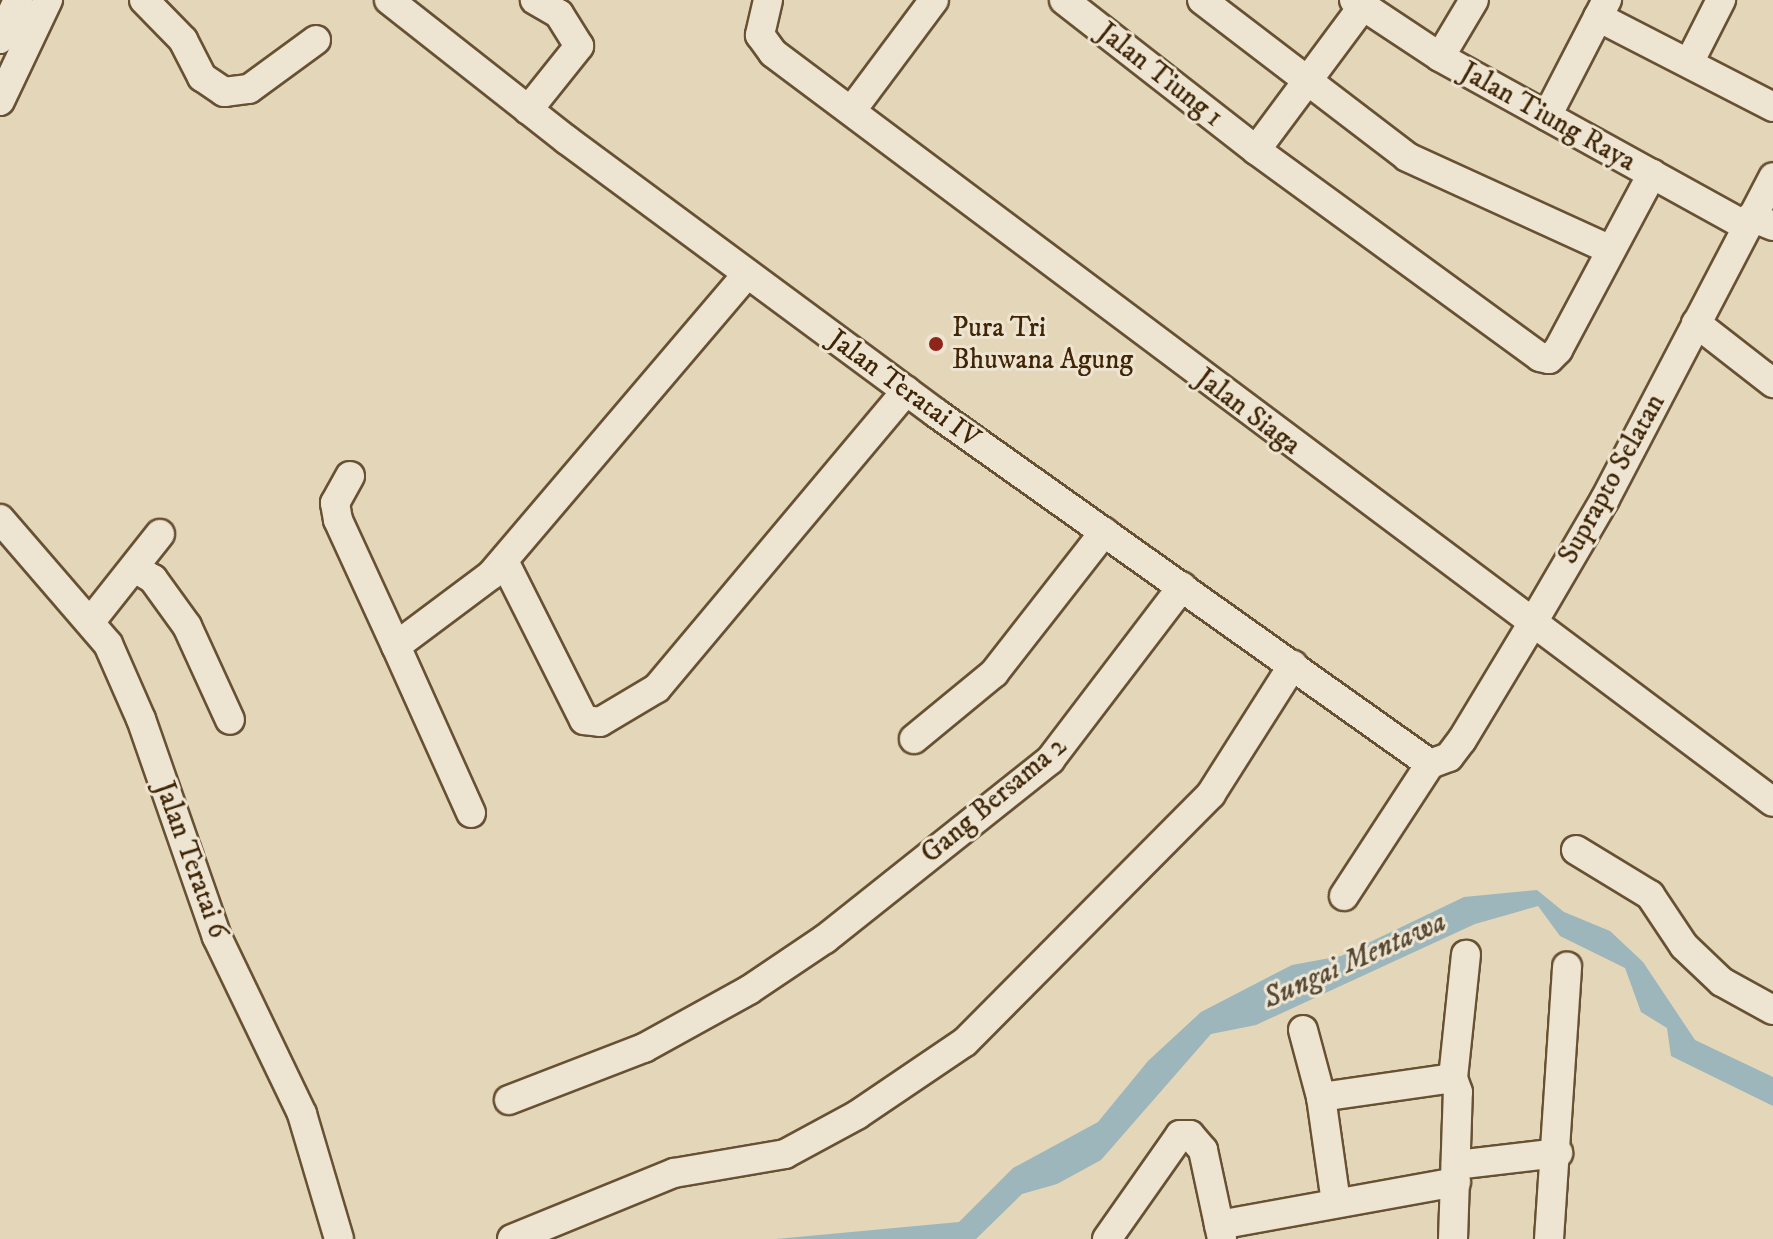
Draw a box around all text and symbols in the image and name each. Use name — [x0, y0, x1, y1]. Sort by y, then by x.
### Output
street label: Jalan Tiung 1 — [1091, 16, 1229, 134]
street label: Jalan Tiung Raya — [1455, 55, 1641, 179]
place label: Pura Tri Bhuwana Agung — [952, 311, 1133, 377]
street label: Jalan Teratai IV — [822, 323, 986, 455]
marker: Pura Tri Bhuwana Agung — [927, 335, 945, 353]
street label: Jalan Siaga — [1189, 362, 1307, 462]
street label: Suprapto Selatan — [1551, 388, 1673, 570]
street label: Gang Bersama 2 — [914, 729, 1074, 871]
street label: Jalan Teratai 6 — [147, 777, 235, 943]
water label: Sungai Mentawa — [1258, 905, 1452, 1017]

